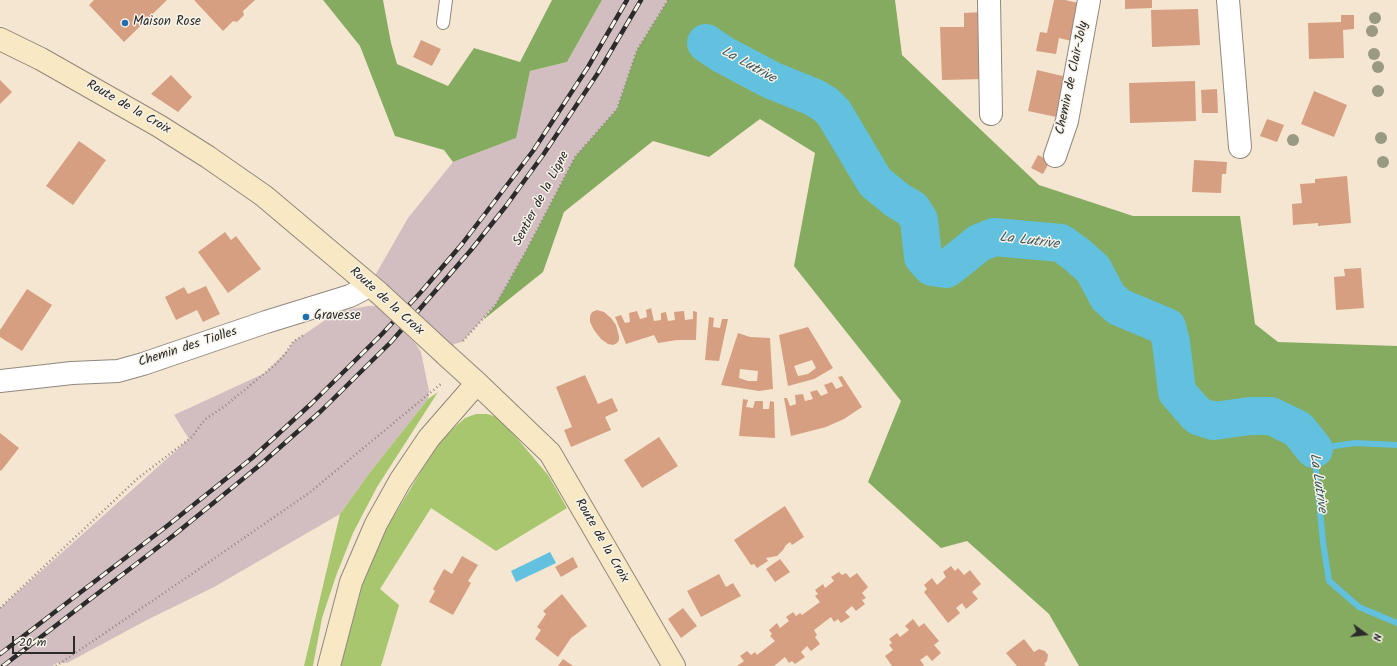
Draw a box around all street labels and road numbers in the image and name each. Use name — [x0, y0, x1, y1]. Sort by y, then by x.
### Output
street label: Chemin de Clair-Joly — [1053, 20, 1093, 136]
street label: Route de la Croix — [83, 78, 173, 138]
street label: Sentier de la Ligne — [511, 149, 573, 249]
street label: Route de la Croix — [346, 265, 426, 339]
street label: Chemin des Tiolles — [137, 325, 239, 371]
street label: Route de la Croix — [571, 496, 631, 586]

